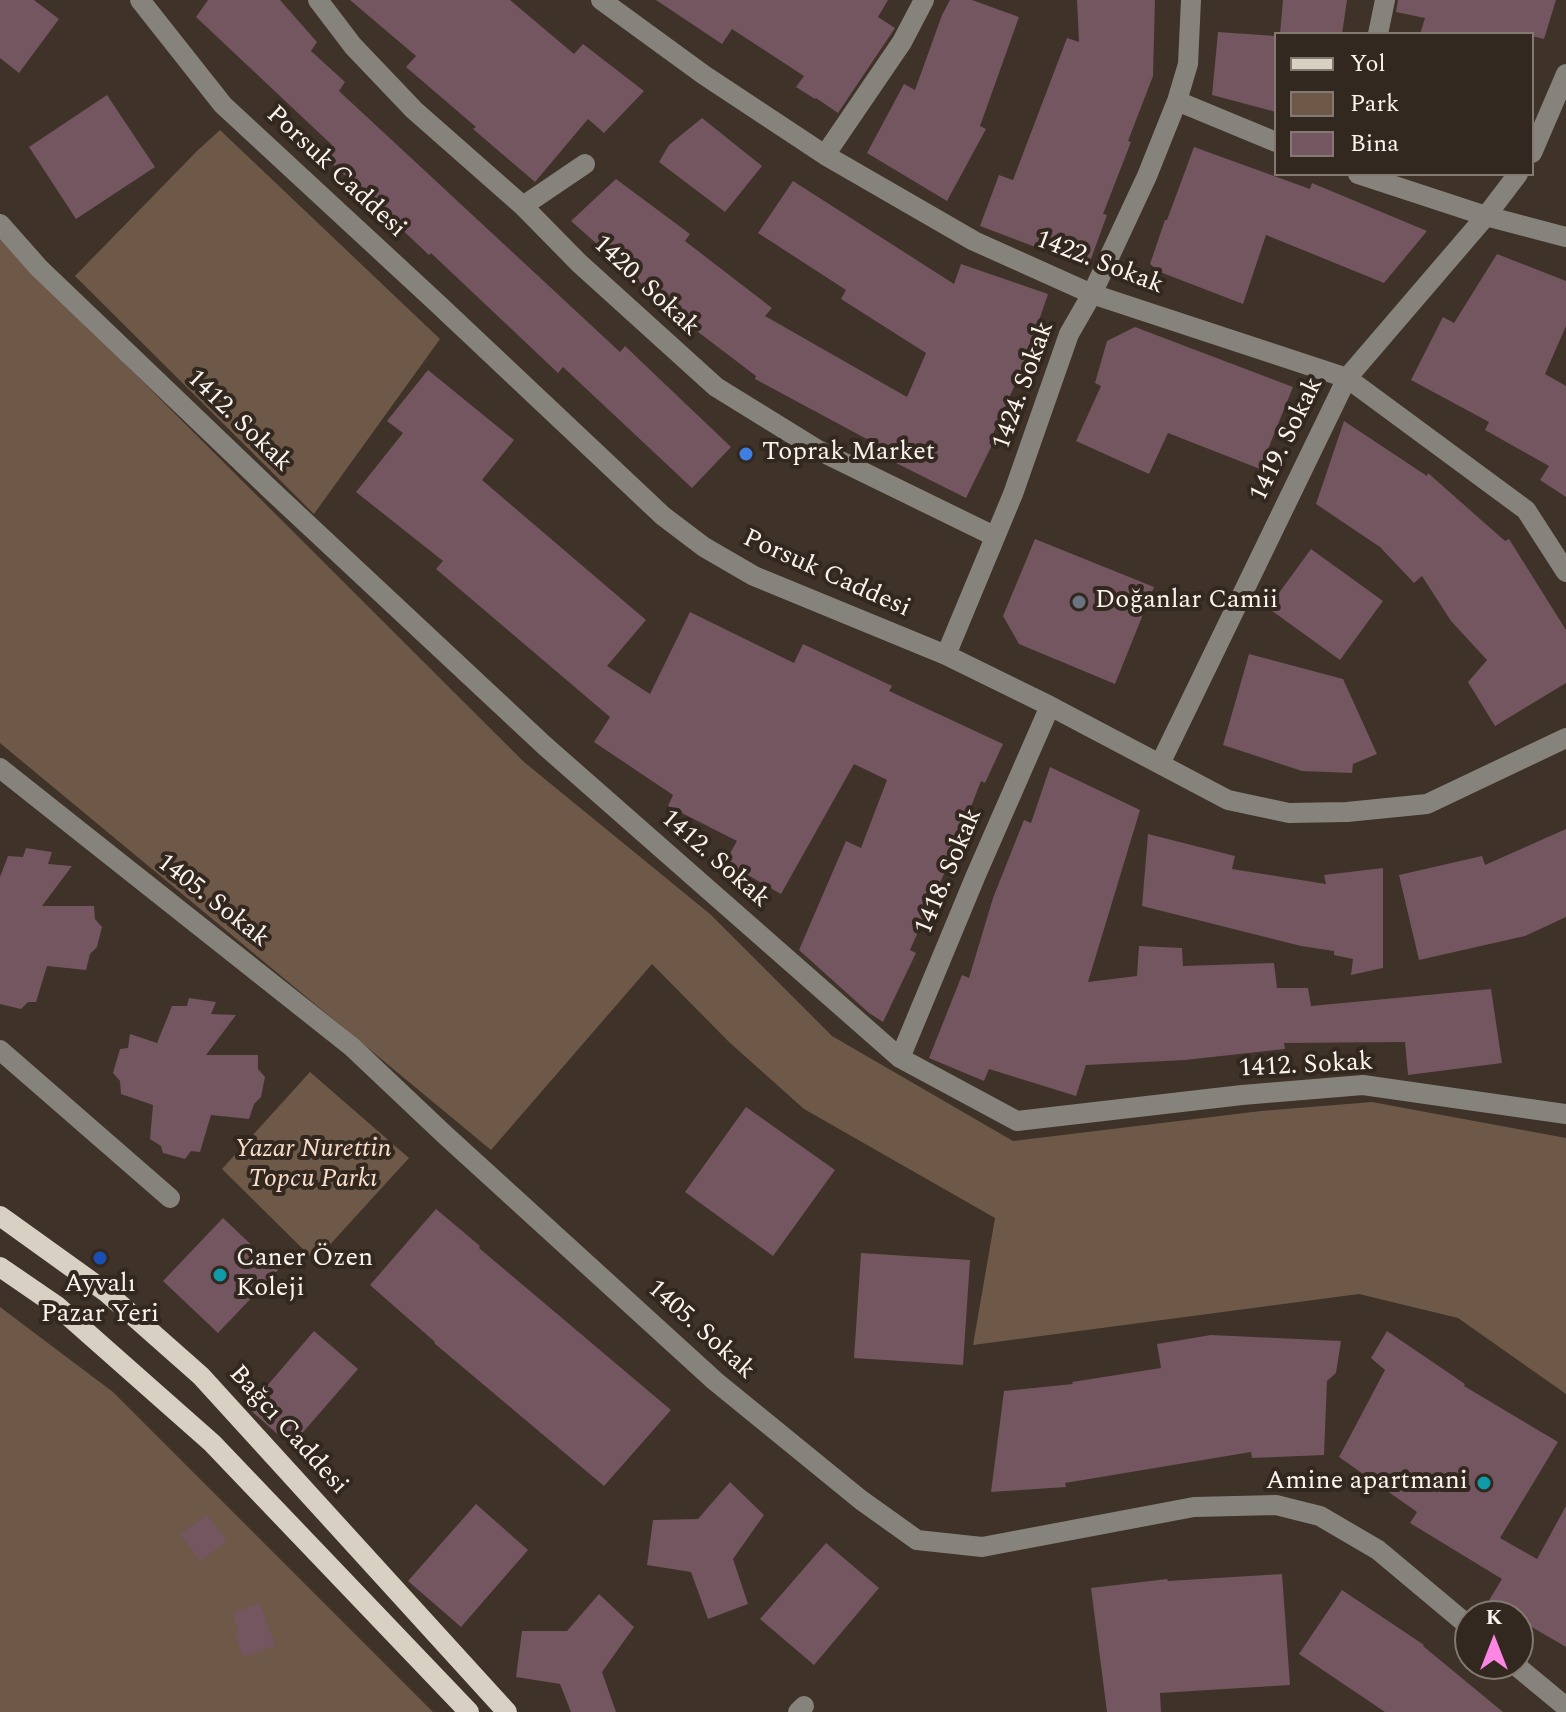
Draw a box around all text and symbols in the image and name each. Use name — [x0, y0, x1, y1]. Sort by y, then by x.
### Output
legend — [1274, 32, 1534, 176]
text: Yol — [1350, 46, 1386, 82]
text: Park — [1350, 86, 1400, 122]
street label: Porsuk Caddesi — [259, 100, 411, 246]
text: Bina — [1350, 126, 1399, 162]
street label: 1422. Sokak — [1031, 225, 1167, 303]
street label: 1420. Sokak — [585, 230, 705, 344]
street label: 1424. Sokak — [987, 317, 1063, 455]
street label: 1412. Sokak — [179, 364, 297, 480]
street label: 1419. Sokak — [1244, 373, 1332, 507]
place label: Toprak Market — [762, 438, 935, 470]
marker: Toprak Market — [737, 445, 755, 463]
street label: Porsuk Caddesi — [737, 524, 915, 626]
place label: Doğanlar Camii — [1095, 586, 1278, 618]
marker: Doğanlar Camii — [1070, 593, 1088, 611]
street label: 1412. Sokak — [653, 804, 775, 916]
street label: 1418. Sokak — [909, 804, 991, 940]
street label: 1405. Sokak — [149, 848, 275, 956]
street label: 1412. Sokak — [1238, 1048, 1374, 1086]
park label: Yazar Nurettin Topcu Parkı — [234, 1135, 392, 1196]
place label: Caner Özen Koleji — [236, 1244, 373, 1306]
marker: Ayvalı Pazar Yeri — [91, 1249, 109, 1267]
marker: Caner Özen Koleji — [211, 1266, 229, 1284]
place label: Ayvalı Pazar Yeri — [41, 1270, 159, 1332]
street label: 1405. Sokak — [640, 1274, 760, 1388]
street label: Bağcı Caddesi — [221, 1360, 353, 1502]
place label: Amine apartmani — [1266, 1467, 1468, 1499]
marker: Amine apartmani — [1475, 1474, 1493, 1492]
north arrow — [1454, 1600, 1534, 1680]
text: K — [1485, 1601, 1503, 1634]

